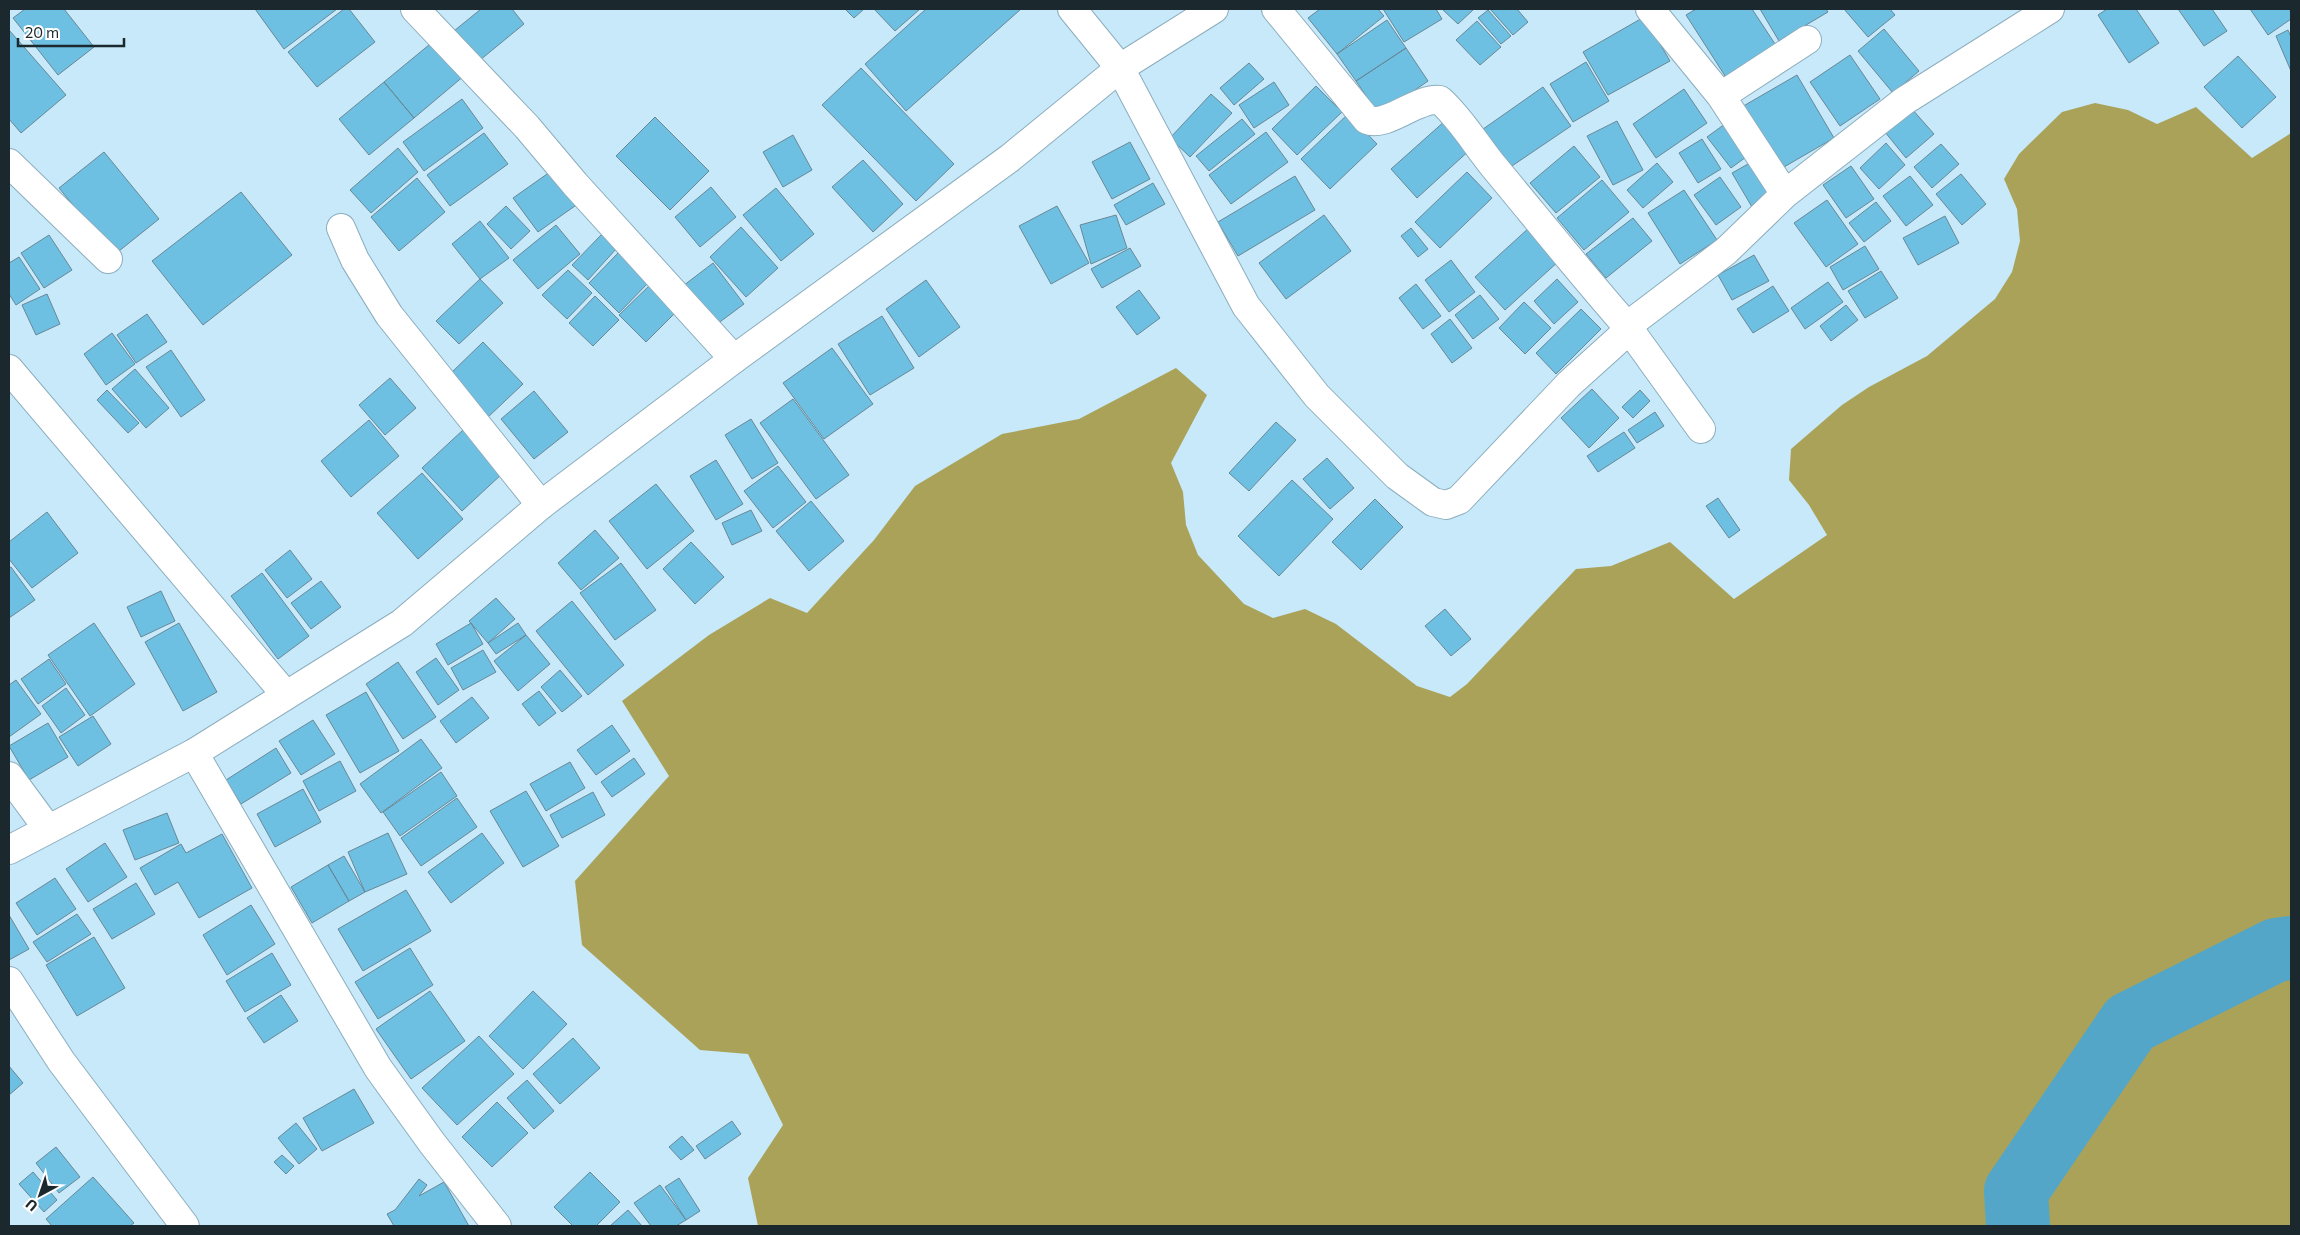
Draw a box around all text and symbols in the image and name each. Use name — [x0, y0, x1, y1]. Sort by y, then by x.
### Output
scale bar — [18, 15, 124, 47]
text: 20 m — [25, 23, 59, 41]
north arrow — [15, 1170, 65, 1220]
text: U — [22, 1196, 41, 1215]

